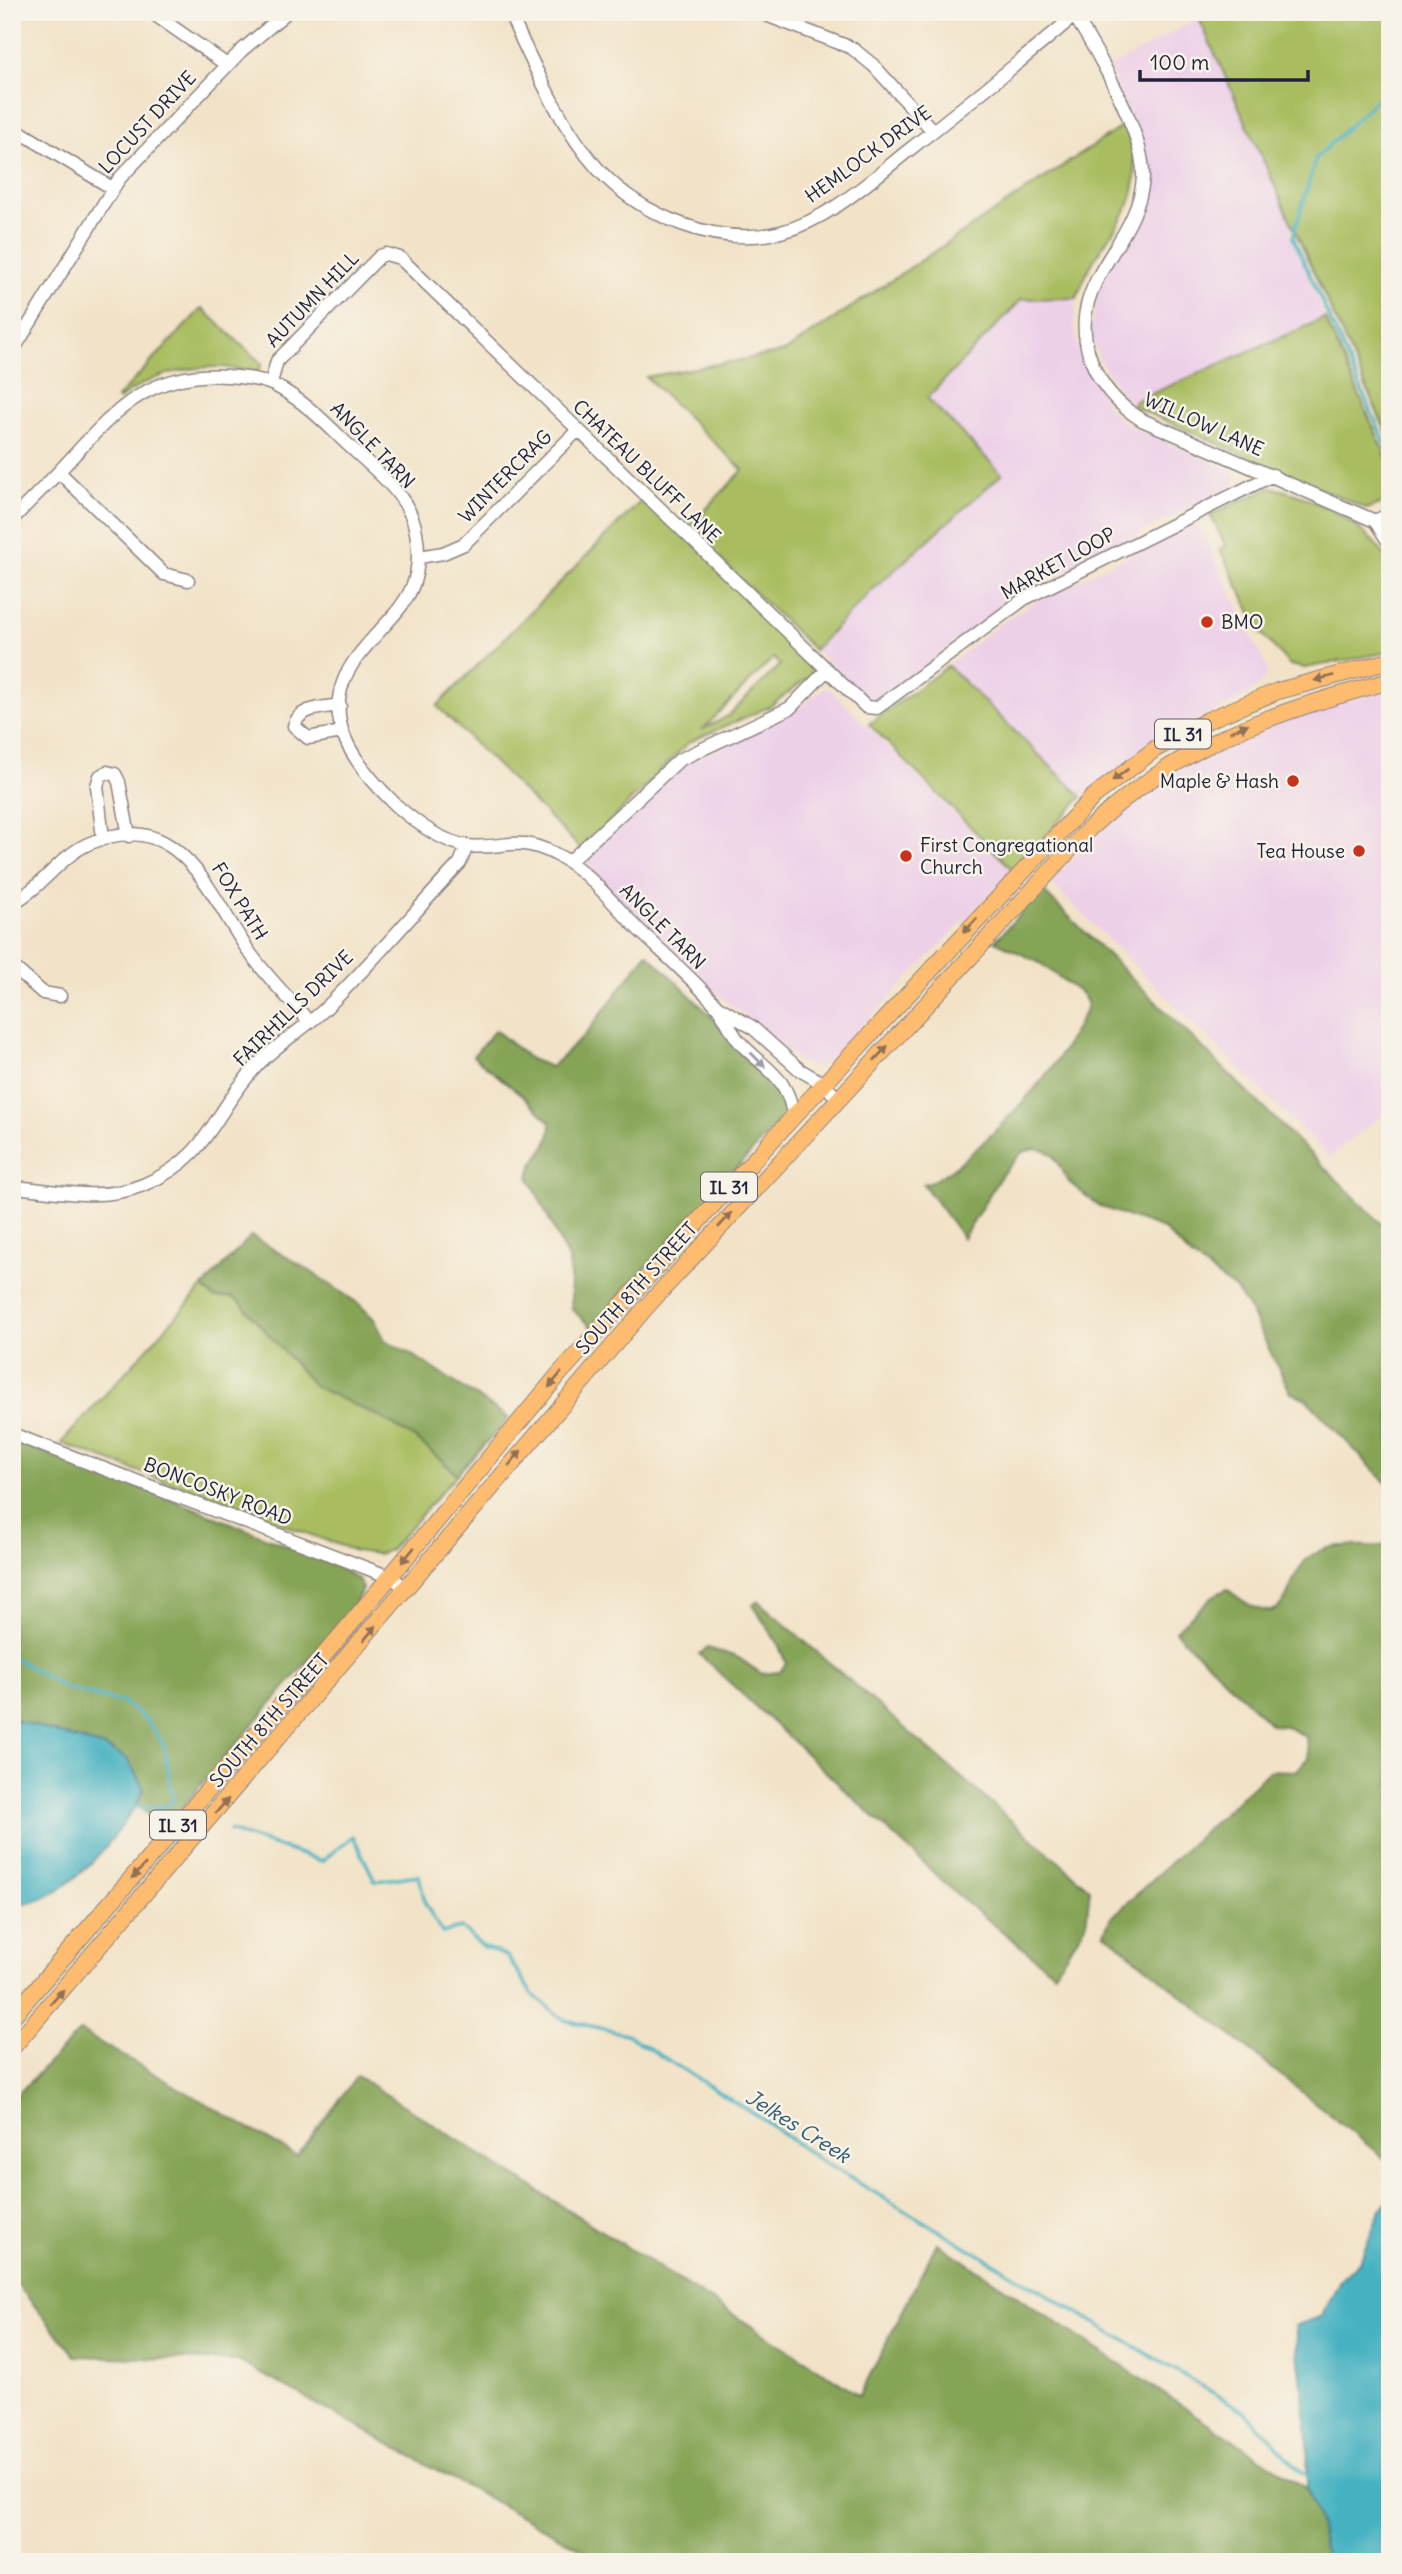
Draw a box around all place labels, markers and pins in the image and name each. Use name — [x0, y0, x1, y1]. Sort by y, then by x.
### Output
place label: BMO — [1221, 610, 1264, 634]
marker: BMO — [1199, 614, 1215, 630]
place label: Maple & Hash — [1160, 769, 1279, 793]
marker: Maple & Hash — [1285, 773, 1301, 789]
place label: First Congregational Church — [920, 833, 1093, 879]
place label: Tea House — [1256, 839, 1345, 863]
marker: Tea House — [1351, 843, 1367, 859]
marker: First Congregational Church — [898, 848, 914, 864]

